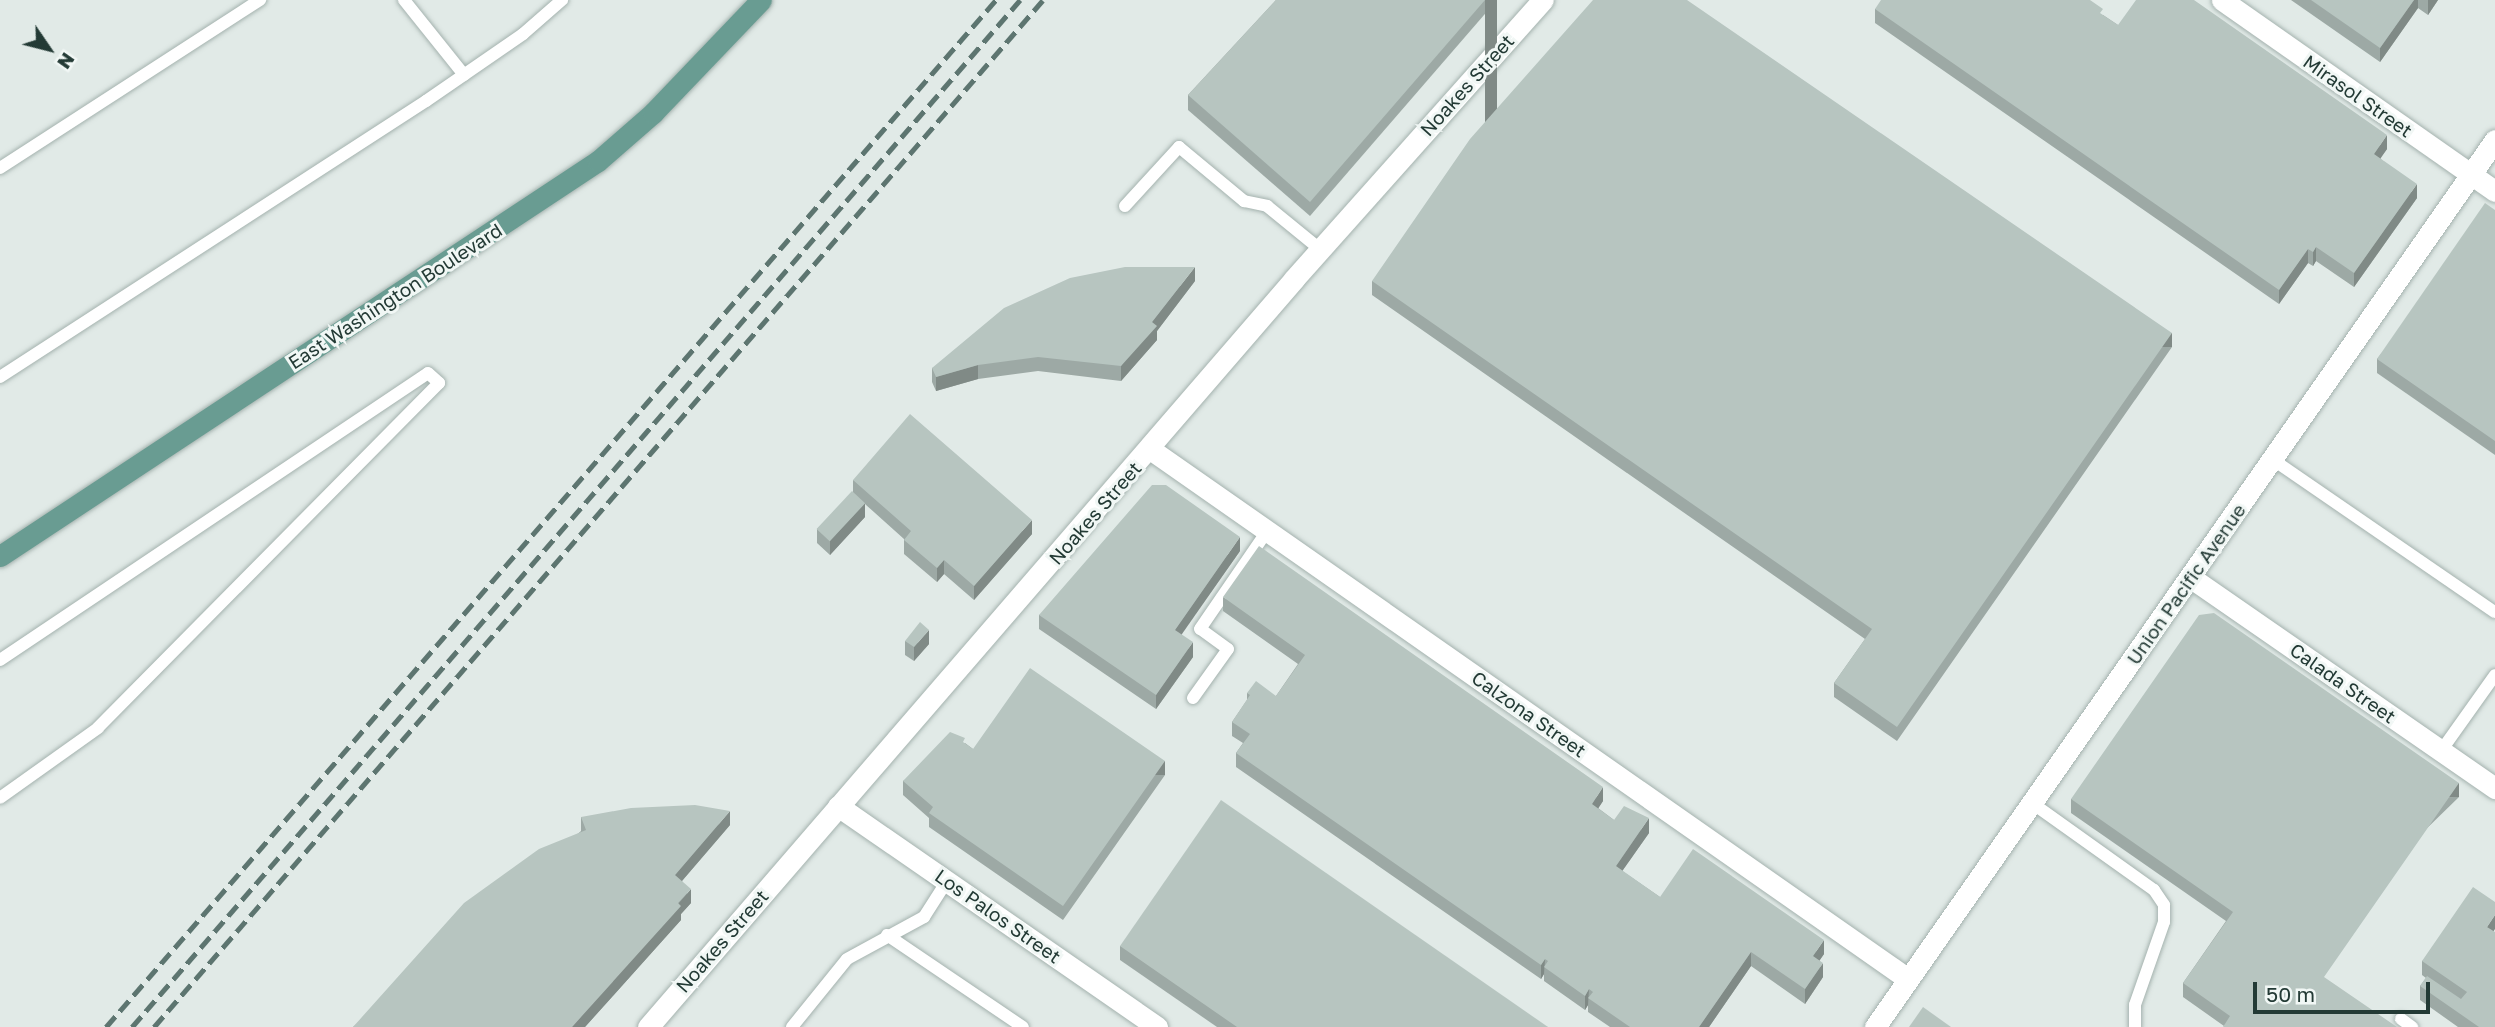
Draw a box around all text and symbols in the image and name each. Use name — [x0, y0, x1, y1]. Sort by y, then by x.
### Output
north arrow — [14, 14, 84, 84]
street label: Noakes Street — [1415, 29, 1519, 141]
text: N — [53, 49, 80, 74]
street label: Mirasol Street — [2299, 50, 2417, 142]
street label: East Washington Boulevard — [284, 218, 506, 374]
street label: Noakes Street — [1044, 457, 1146, 569]
street label: Union Pacific Avenue — [2122, 499, 2250, 669]
street label: Calada Street — [2286, 638, 2400, 728]
street label: Calzona Street — [1467, 666, 1591, 762]
street label: Los Palos Street — [931, 864, 1065, 968]
street label: Noakes Street — [671, 885, 773, 997]
scale bar — [2257, 968, 2434, 1012]
text: 50 m — [2266, 981, 2315, 1007]

